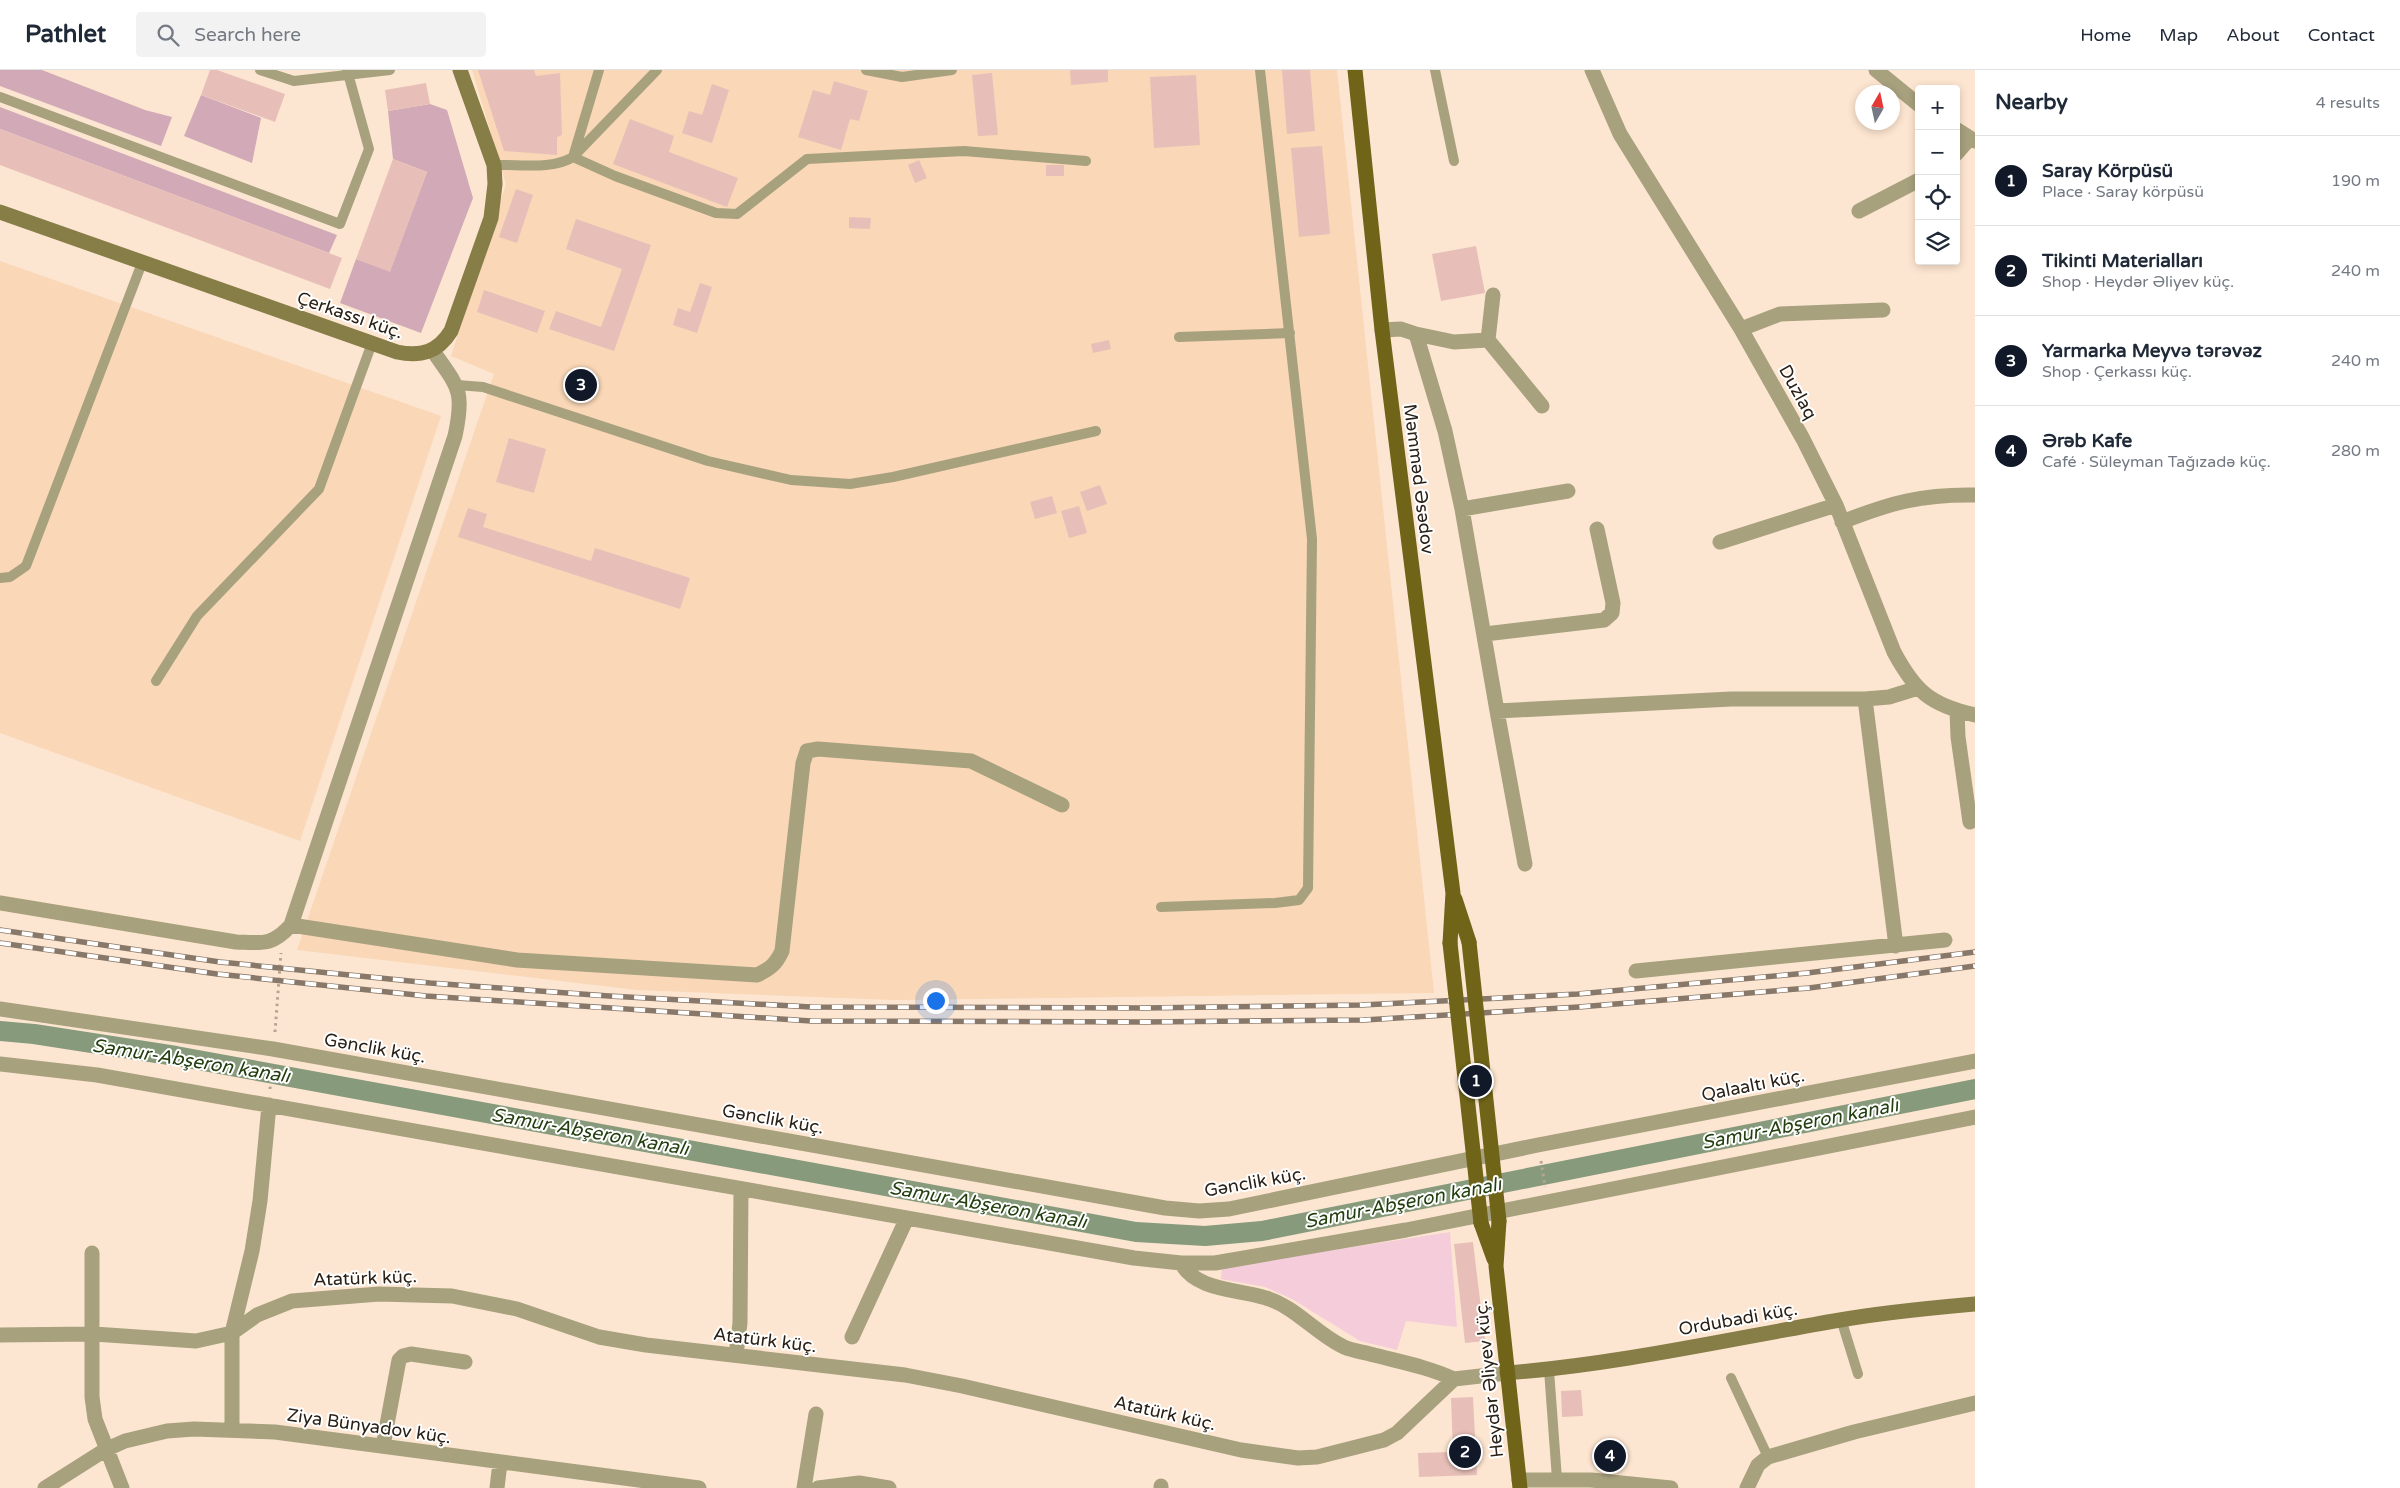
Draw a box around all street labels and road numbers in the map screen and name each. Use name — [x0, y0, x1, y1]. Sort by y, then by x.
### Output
street label: Çerkassı küç. — [294, 287, 406, 343]
street label: Duzlaq — [1774, 361, 1822, 423]
street label: Məmməd Əsədov — [1399, 403, 1439, 556]
street label: Gənclik küç. — [322, 1028, 428, 1068]
street label: Qalaaltı küç. — [1699, 1064, 1807, 1106]
street label: Gənclik küç. — [720, 1099, 826, 1139]
street label: Gənclik küç. — [1202, 1162, 1308, 1202]
street label: Atatürk küç. — [313, 1265, 417, 1291]
street label: Ordubadi küç. — [1677, 1298, 1799, 1340]
street label: Heydər Əliyev küç. — [1470, 1299, 1508, 1459]
street label: Atatürk küç. — [712, 1323, 818, 1357]
street label: Atatürk küç. — [1112, 1391, 1218, 1435]
street label: Ziya Bünyadov küç. — [286, 1404, 452, 1448]

